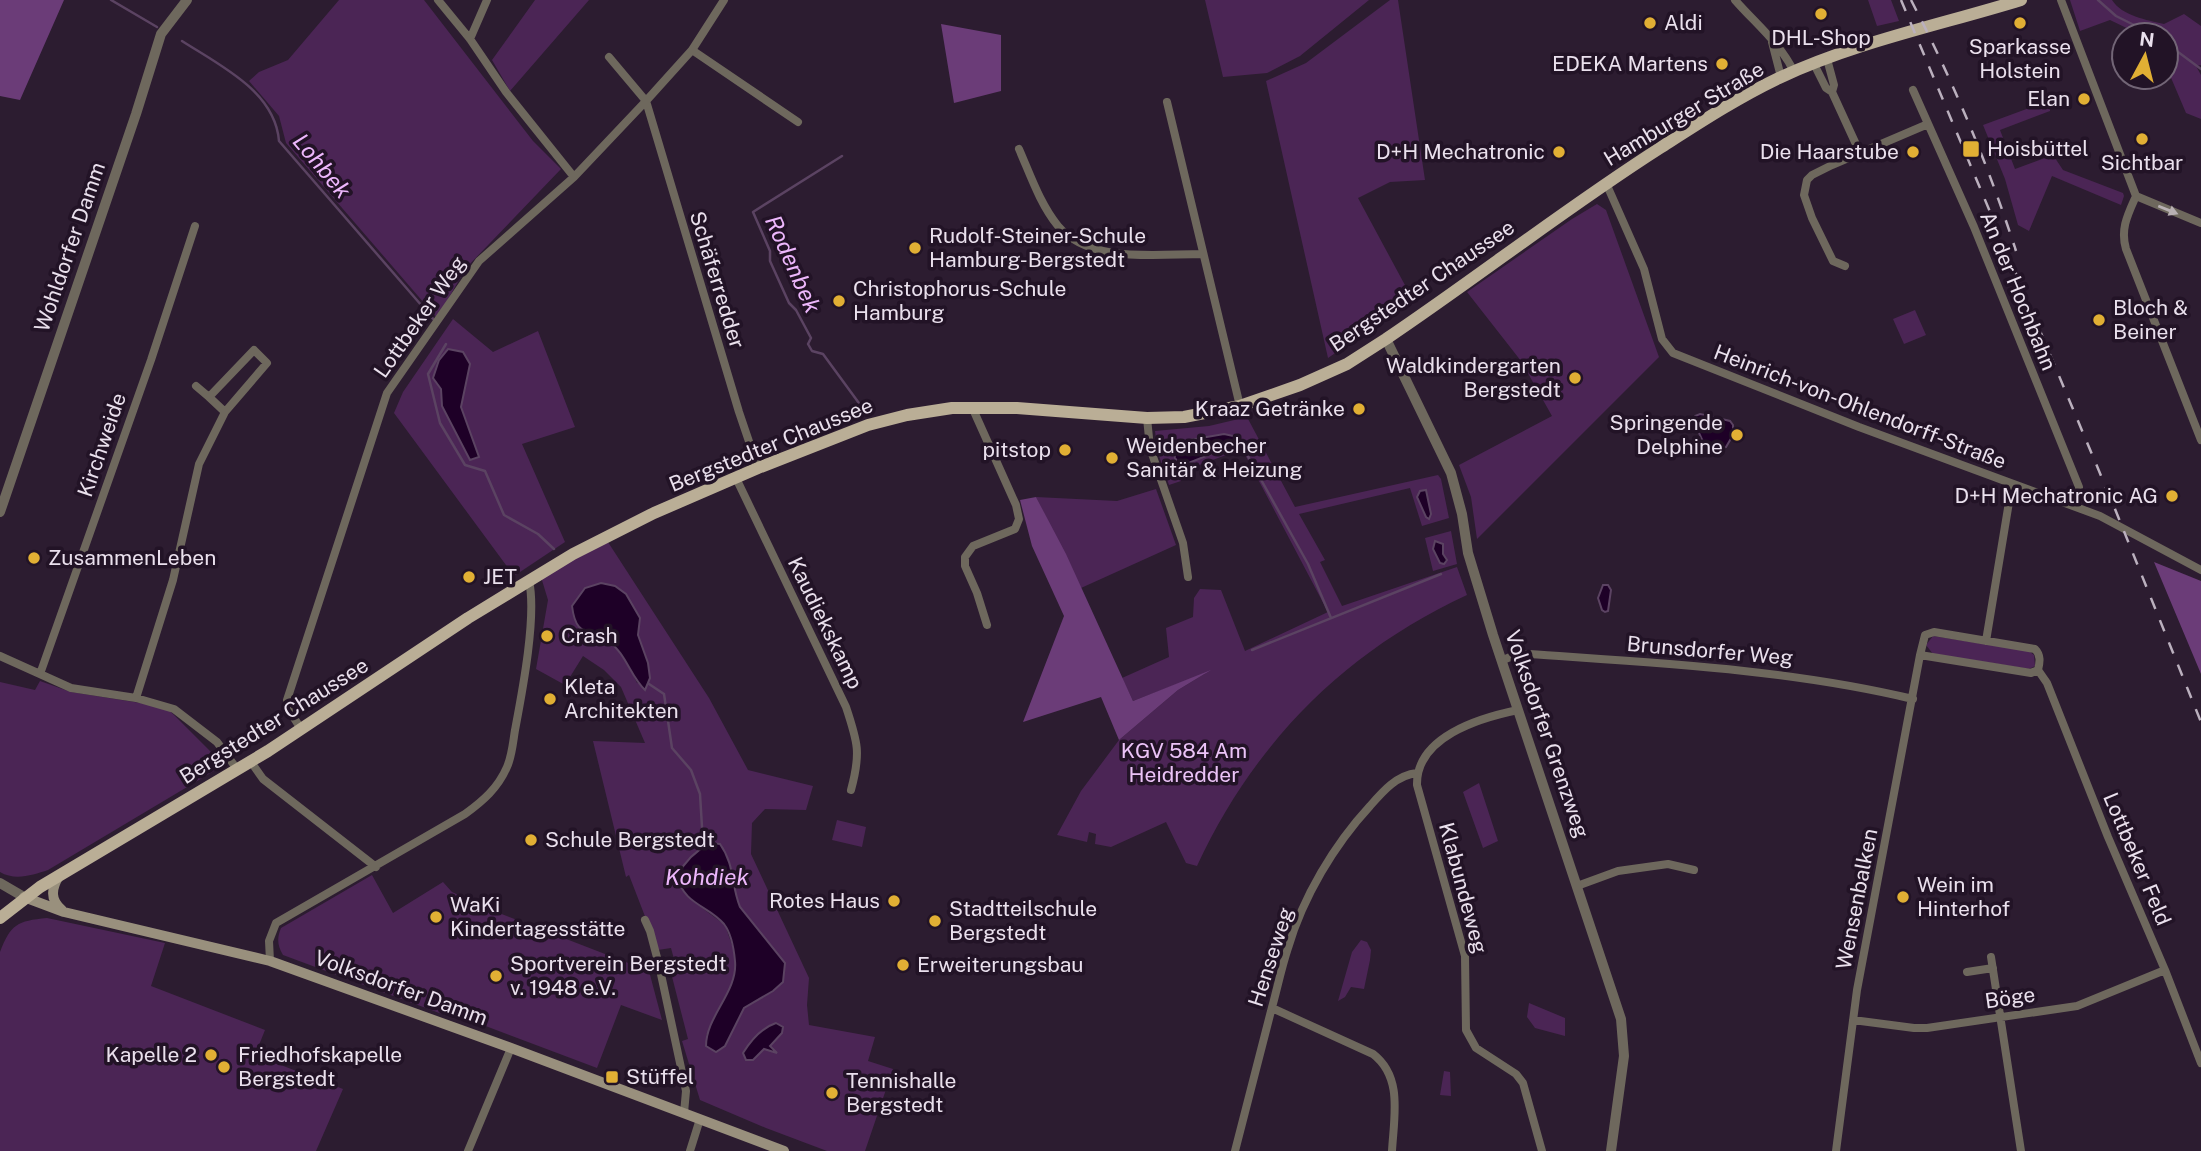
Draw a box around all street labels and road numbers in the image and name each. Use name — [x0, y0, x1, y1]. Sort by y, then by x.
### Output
street label: Hamburger Straße — [1599, 56, 1768, 171]
street label: Wohldorfer Damm — [29, 159, 110, 335]
street label: Schäferredder — [685, 208, 750, 351]
street label: An der Hochbahn — [1975, 208, 2062, 374]
street label: Bergstedter Chaussee — [1324, 214, 1519, 357]
street label: Lottbeker Weg — [368, 251, 471, 382]
street label: Heinrich-von-Ohlendorff-Straße — [1711, 339, 2010, 474]
street label: Kirchweide — [72, 390, 131, 500]
street label: Bergstedter Chaussee — [665, 392, 876, 497]
street label: Kaudiekskamp — [783, 553, 868, 693]
street label: Volksdorfer Grenzweg — [1500, 627, 1595, 841]
street label: Brunsdorfer Weg — [1626, 631, 1794, 670]
street label: Bergstedter Chaussee — [175, 652, 373, 789]
street label: Lottbeker Feld — [2098, 789, 2177, 929]
street label: Klabundeweg — [1434, 820, 1493, 956]
street label: Wensenbalken — [1831, 826, 1882, 972]
street label: Henseweg — [1243, 904, 1298, 1010]
street label: Volksdorfer Damm — [311, 945, 491, 1030]
street label: Böge — [1983, 982, 2037, 1013]

